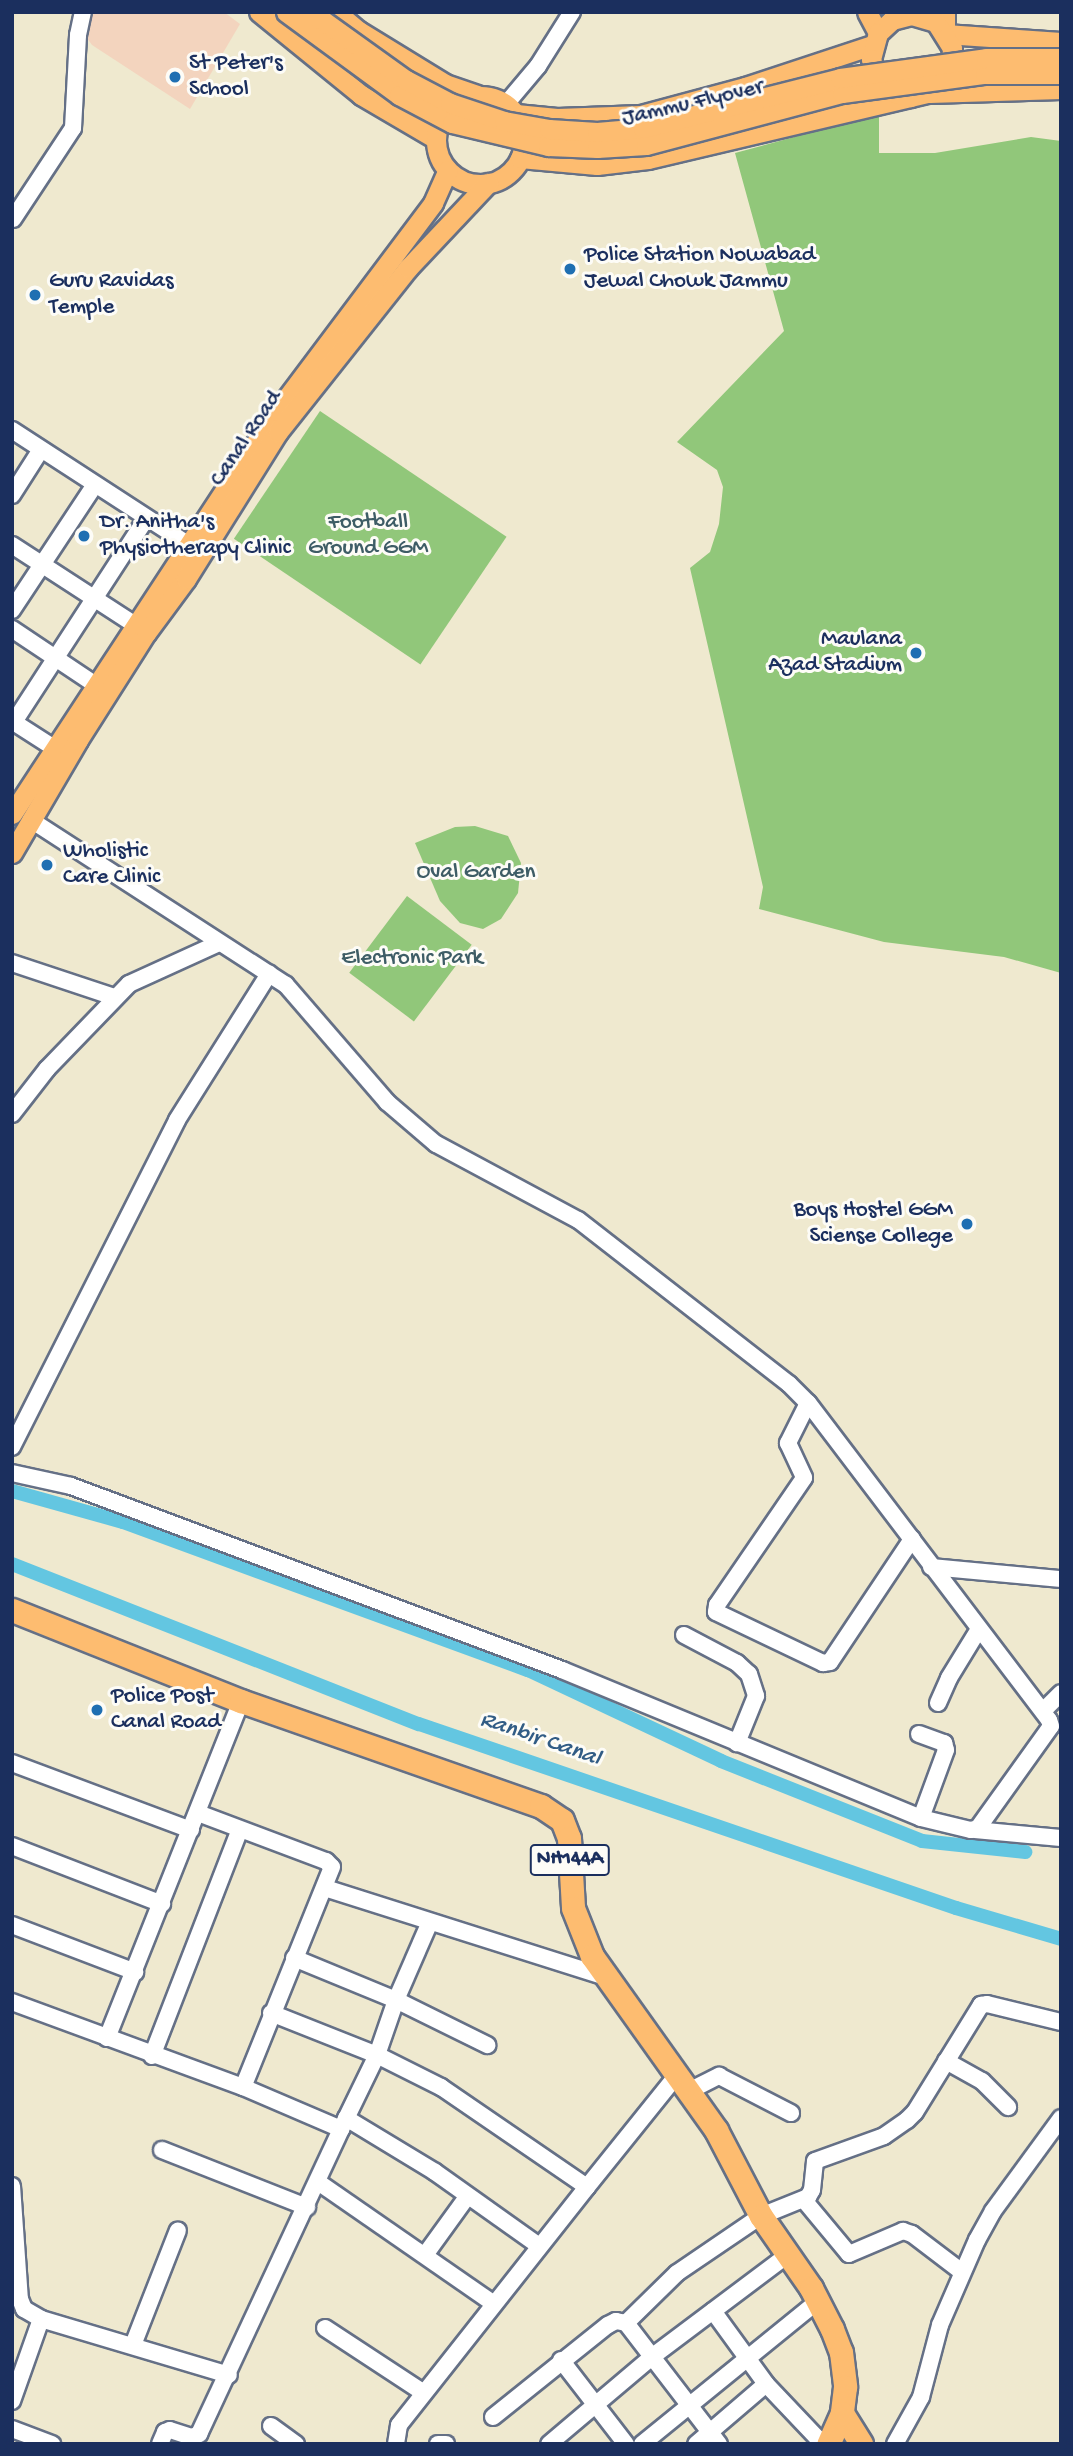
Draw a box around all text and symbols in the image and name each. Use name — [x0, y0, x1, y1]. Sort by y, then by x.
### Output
place label: St Peter's School — [189, 50, 283, 104]
marker: St Peter's School — [167, 69, 183, 85]
street label: Jammu Flyover — [620, 74, 766, 134]
place label: Police Station Nowabad Jewal Chowk Jammu — [584, 242, 815, 296]
marker: Police Station Nowabad Jewal Chowk Jammu — [562, 261, 578, 277]
place label: Guru Ravidas Temple — [49, 268, 173, 322]
marker: Guru Ravidas Temple — [27, 287, 43, 303]
street label: Canal Road — [205, 386, 289, 492]
place label: Dr. Anitha's Physiotherapy Clinic — [100, 509, 291, 563]
park label: Football Ground GGM — [308, 509, 428, 563]
marker: Dr. Anitha's Physiotherapy Clinic — [74, 526, 94, 546]
place label: Maulana Azad Stadium — [768, 626, 902, 680]
marker: Maulana Azad Stadium — [908, 645, 924, 661]
place label: Wholistic Care Clinic — [63, 838, 160, 892]
marker: Wholistic Care Clinic — [37, 855, 57, 875]
park label: Oval Garden — [417, 859, 535, 887]
park label: Electronic Park — [341, 945, 483, 973]
place label: Boys Hostel GGM Sciense College — [794, 1197, 953, 1251]
marker: Boys Hostel GGM Sciense College — [959, 1216, 975, 1232]
place label: Police Post Canal Road — [111, 1683, 221, 1737]
marker: Police Post Canal Road — [89, 1702, 105, 1718]
water label: Ranbir Canal — [476, 1706, 604, 1774]
road number: NH144A — [530, 1842, 610, 1878]

